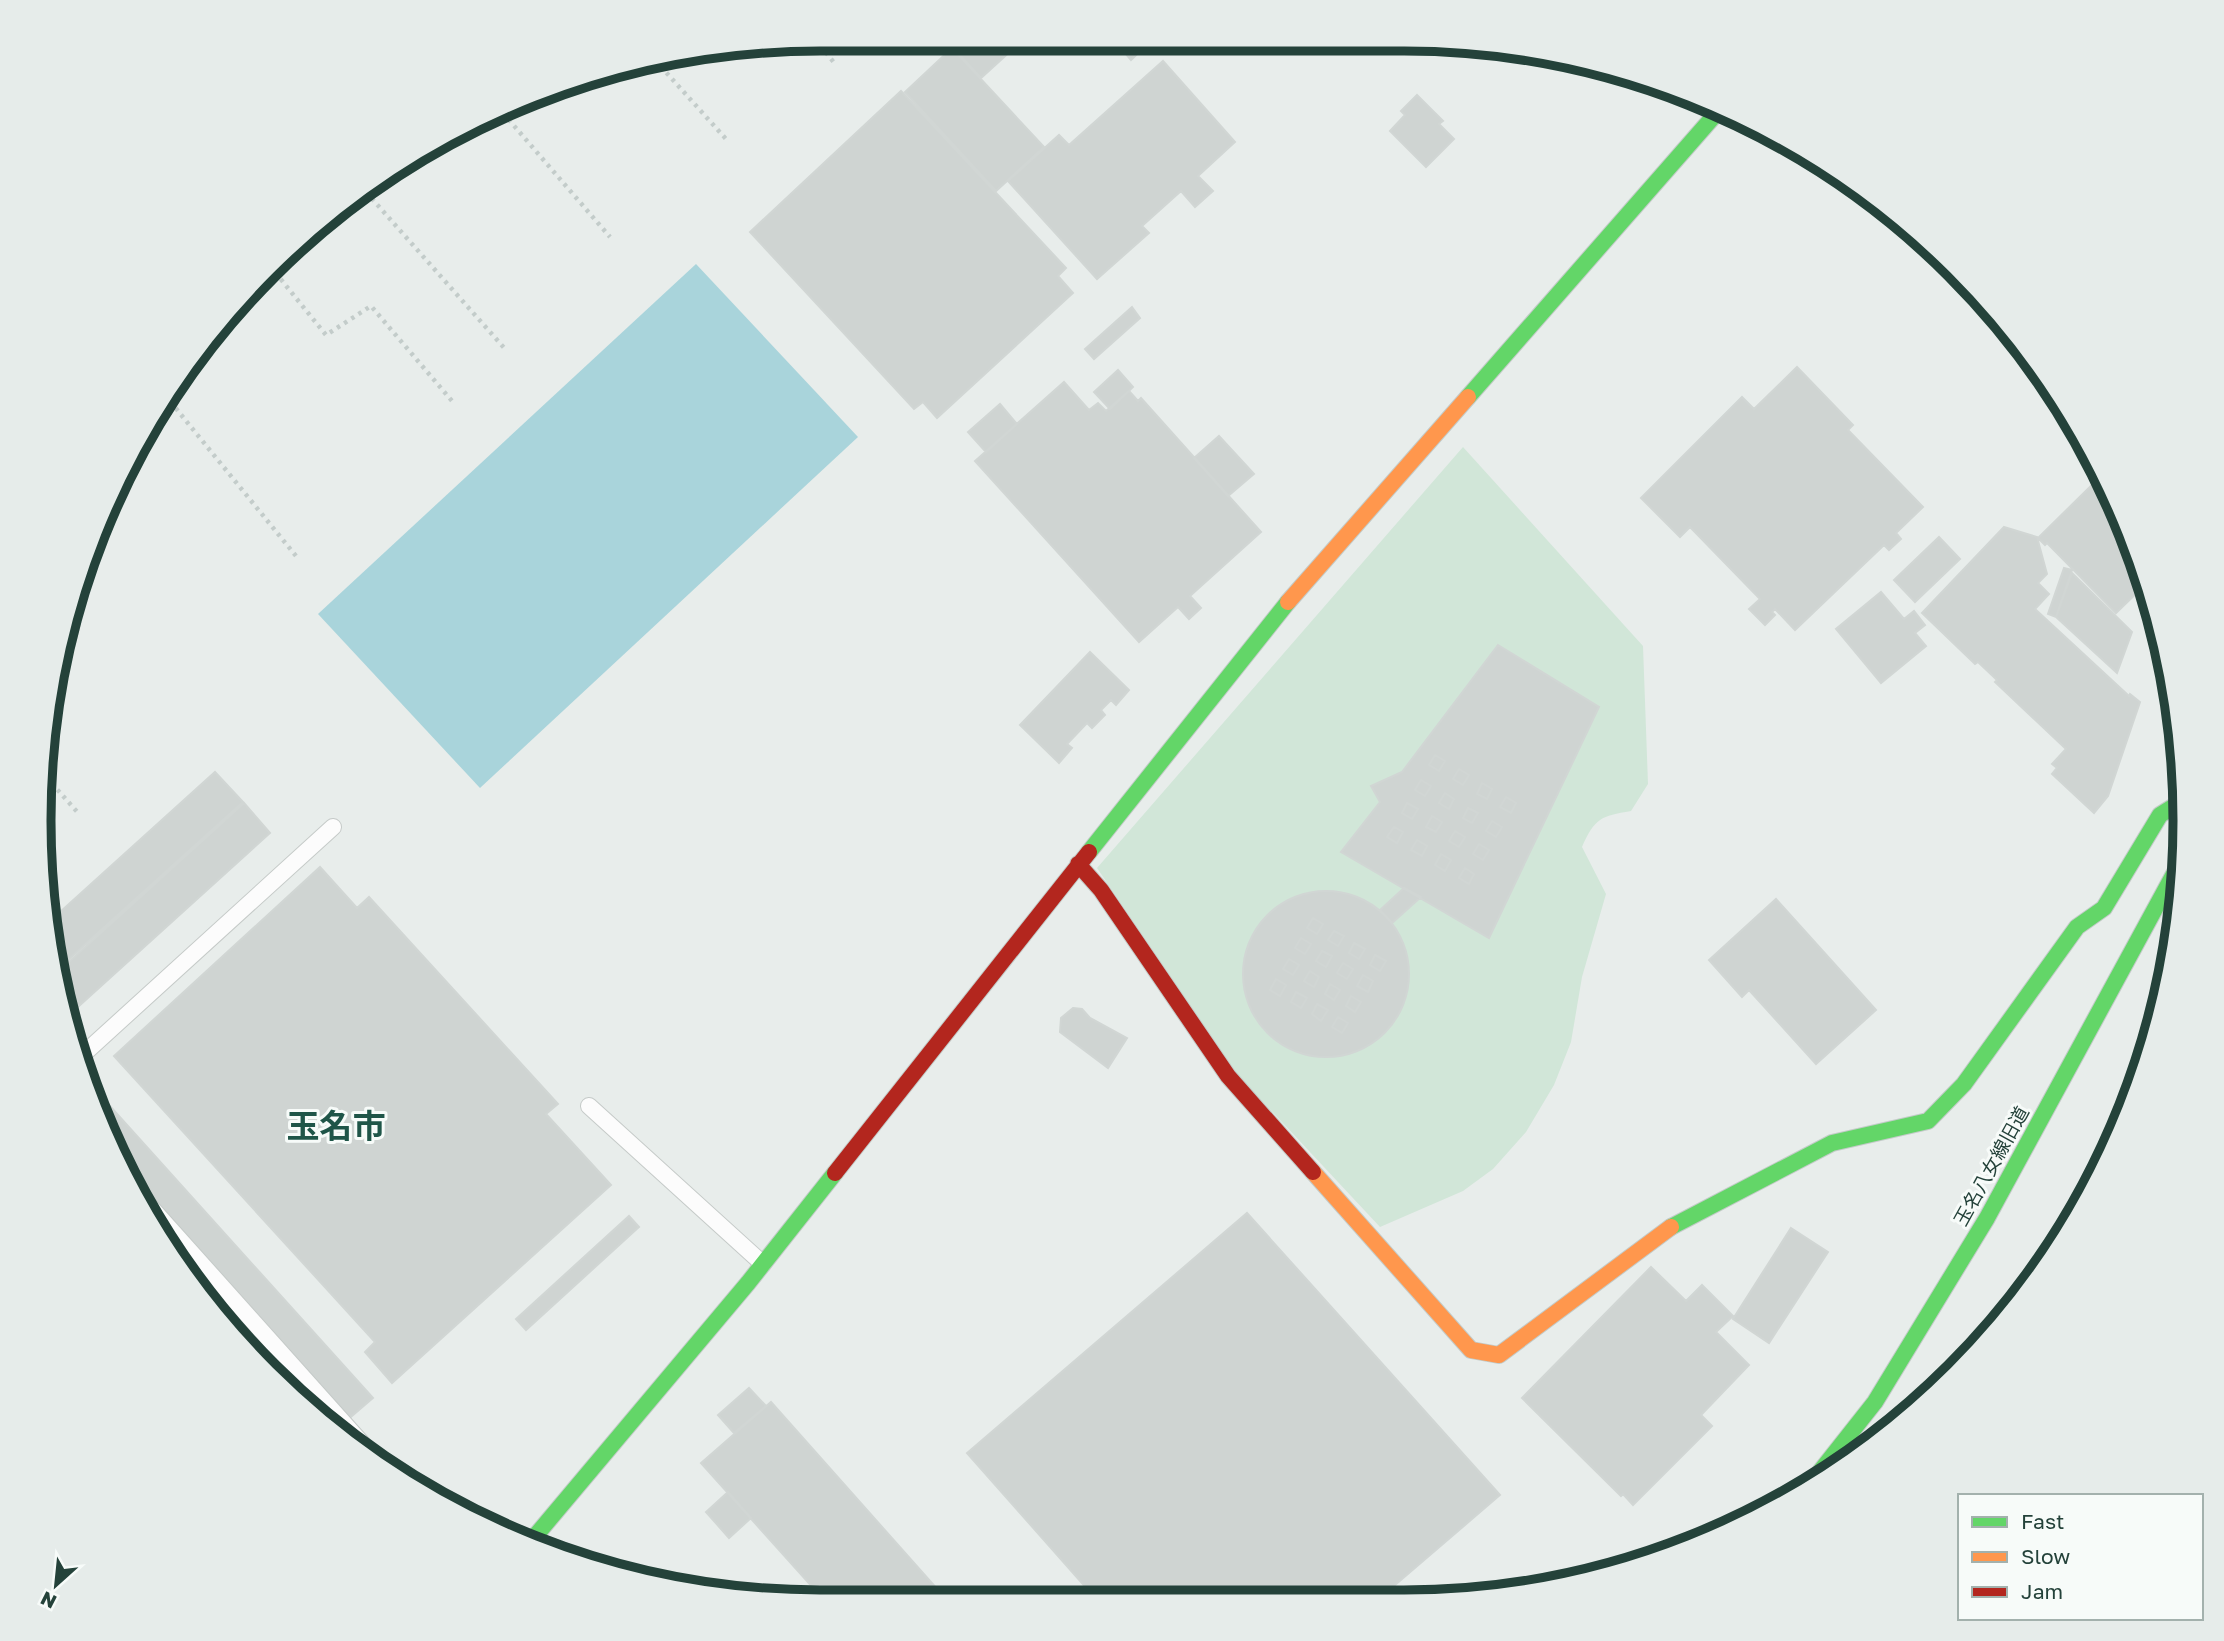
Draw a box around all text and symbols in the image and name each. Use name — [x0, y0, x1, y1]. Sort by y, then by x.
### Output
street label: 玉名八女線旧道 — [1948, 1102, 2033, 1230]
district label: 玉名市 — [287, 1106, 386, 1145]
legend — [1958, 1494, 2203, 1620]
text: Fast — [2021, 1508, 2064, 1534]
text: Slow — [2021, 1543, 2070, 1569]
north arrow — [21, 1550, 91, 1620]
text: Jam — [2021, 1578, 2063, 1604]
text: N — [36, 1587, 60, 1614]

